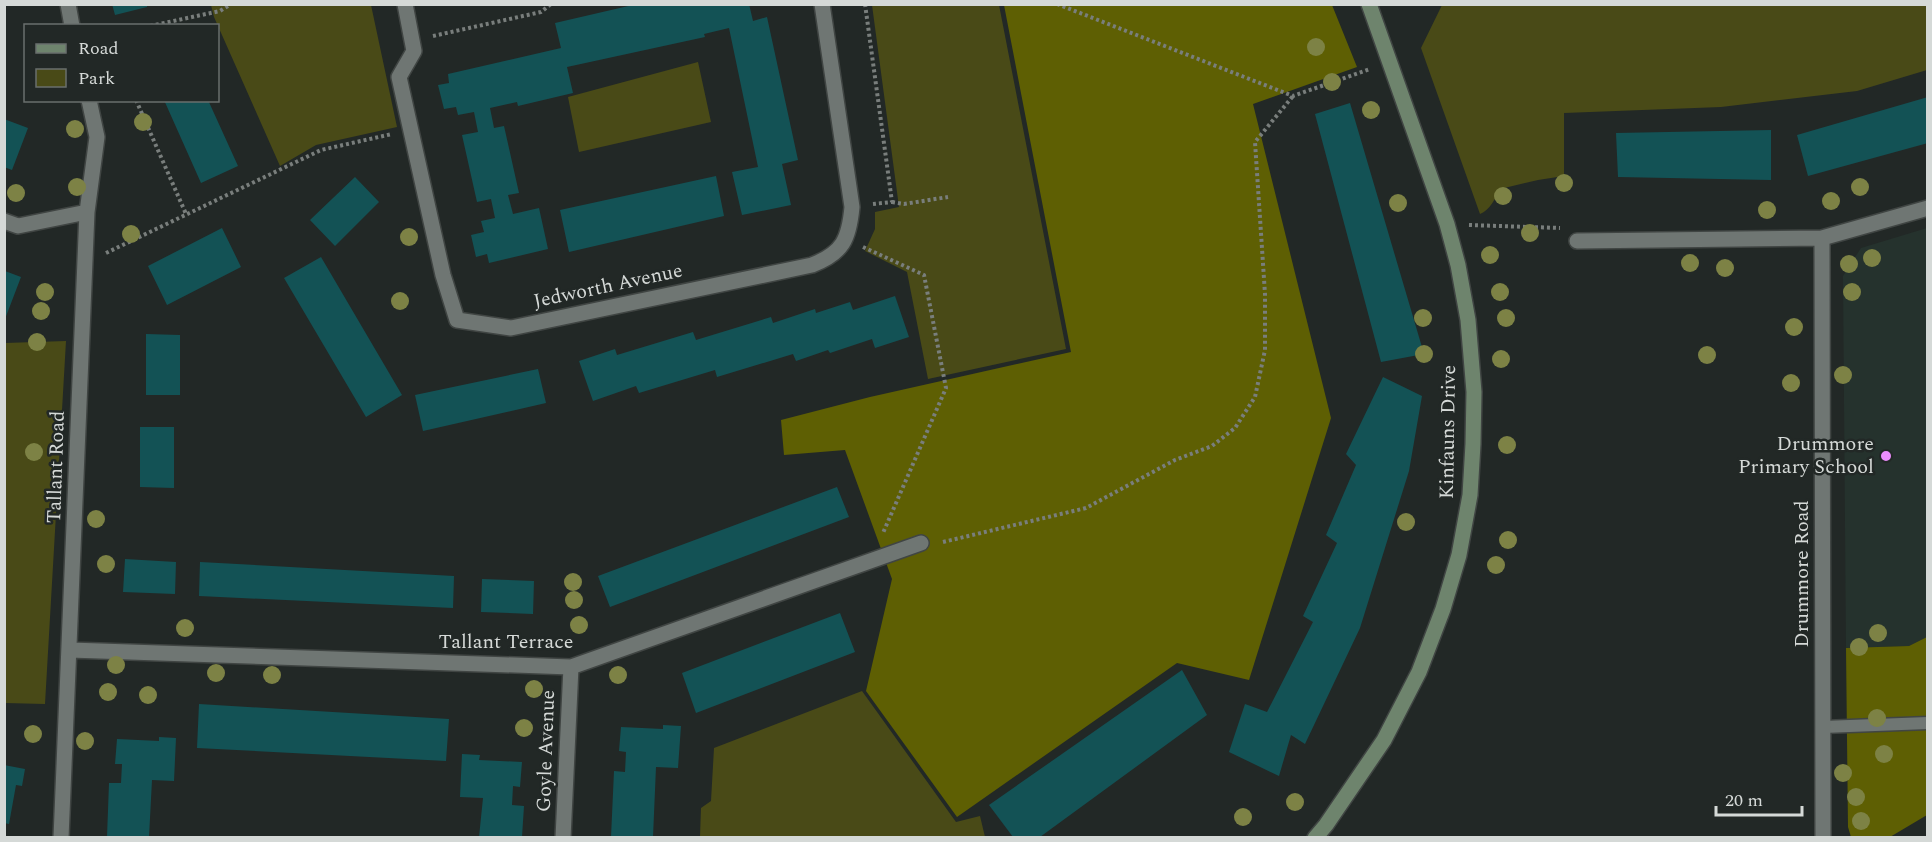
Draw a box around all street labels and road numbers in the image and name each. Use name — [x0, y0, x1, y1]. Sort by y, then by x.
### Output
street label: Jedworth Avenue — [531, 256, 685, 316]
street label: Kinfauns Drive — [1432, 365, 1464, 499]
street label: Tallant Road — [39, 410, 73, 524]
street label: Drummore Road — [1787, 500, 1817, 648]
street label: Tallant Terrace — [439, 627, 573, 657]
street label: Goyle Avenue — [529, 689, 563, 813]

